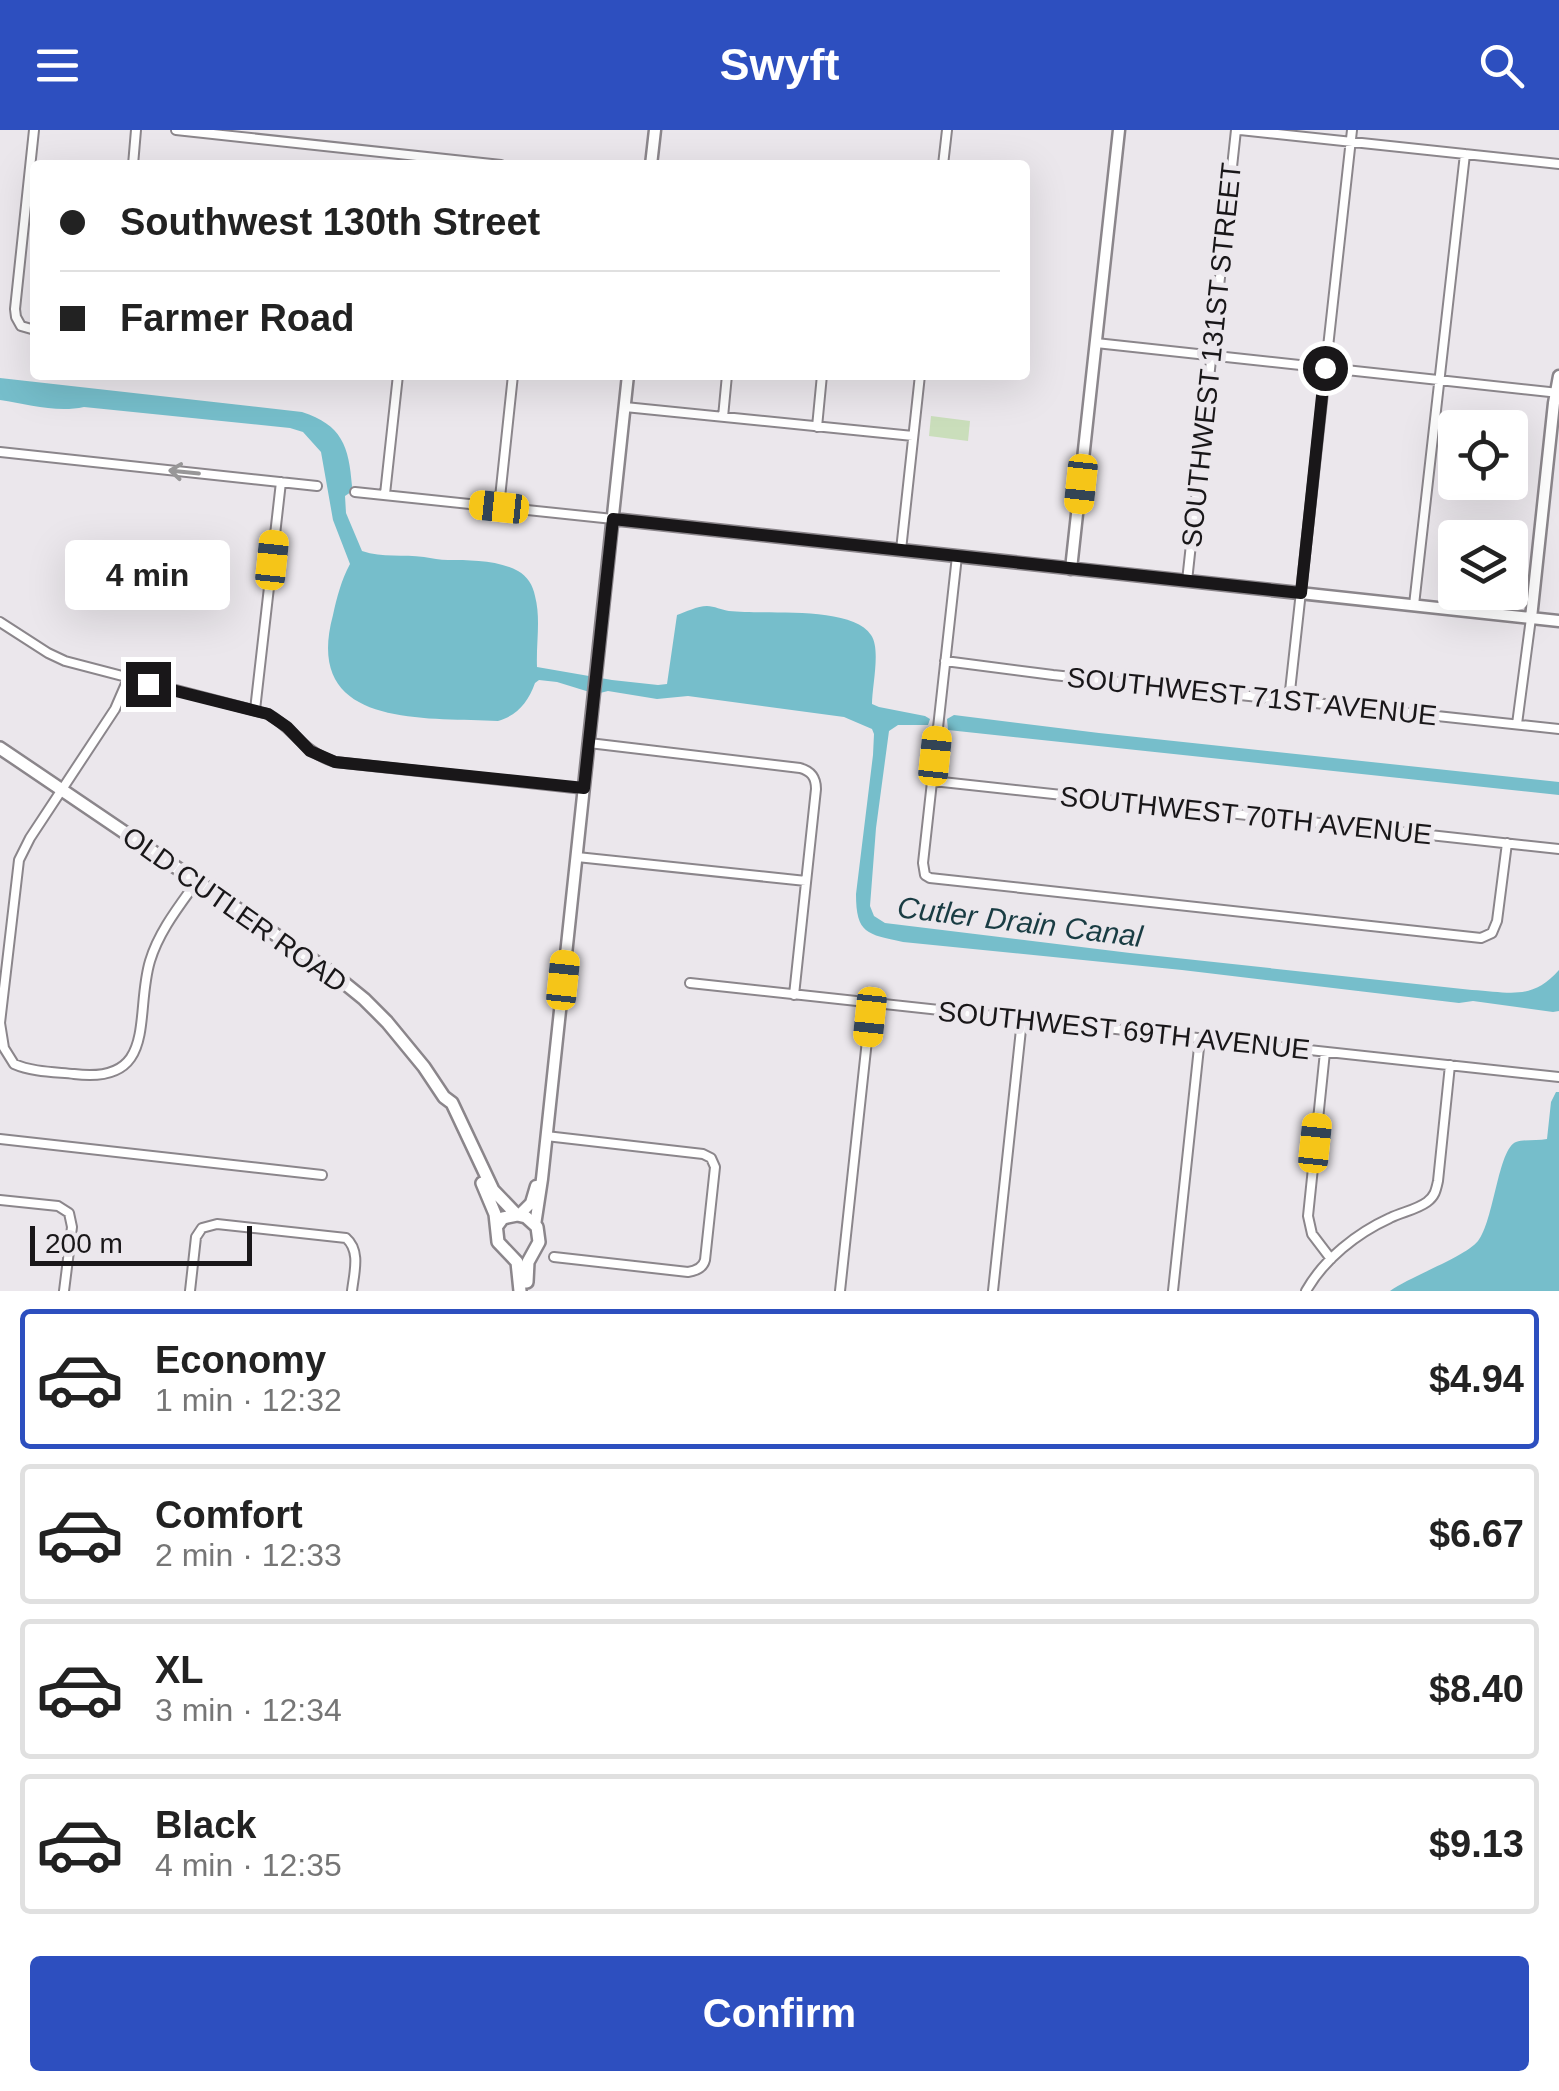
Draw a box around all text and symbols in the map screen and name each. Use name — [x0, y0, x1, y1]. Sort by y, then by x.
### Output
icon: menu — [30, 38, 85, 93]
icon: search — [1474, 38, 1529, 93]
text: Swyft — [719, 39, 840, 90]
street label: SOUTHWEST 131ST STREET — [1176, 161, 1247, 549]
text: Southwest 130th Street — [120, 201, 540, 243]
text: Farmer Road — [120, 297, 354, 339]
route start — [1303, 346, 1348, 391]
map controls — [1438, 410, 1528, 610]
button: locate — [1438, 410, 1528, 500]
car — [1063, 453, 1099, 515]
one-way arrow — [168, 462, 200, 481]
car — [468, 489, 530, 525]
button: layers — [1438, 520, 1528, 610]
car — [254, 529, 290, 591]
callout: 4 min — [66, 539, 230, 609]
text: 4 min — [106, 557, 189, 593]
route end — [126, 662, 171, 707]
street label: SOUTHWEST 71ST AVENUE — [1065, 662, 1438, 731]
car — [917, 725, 953, 787]
street label: SOUTHWEST 70TH AVENUE — [1058, 781, 1434, 850]
street label: OLD CUTLER ROAD — [117, 820, 353, 998]
water label: Cutler Drain Canal — [896, 890, 1146, 953]
car — [545, 949, 581, 1011]
car — [852, 986, 888, 1048]
street label: SOUTHWEST 69TH AVENUE — [936, 996, 1312, 1065]
car — [1297, 1112, 1333, 1174]
scale bar — [30, 1221, 252, 1266]
text: 200 m — [45, 1228, 123, 1259]
icon: car — [35, 1334, 125, 1424]
text: Economy — [155, 1339, 326, 1381]
text: $4.94 — [1429, 1358, 1524, 1400]
text: 1 min · 12:32 — [155, 1382, 342, 1418]
icon: car — [35, 1489, 125, 1579]
text: Comfort — [155, 1494, 303, 1536]
text: $6.67 — [1429, 1513, 1524, 1555]
text: 2 min · 12:33 — [155, 1537, 342, 1573]
icon: car — [35, 1644, 125, 1734]
text: XL — [155, 1649, 204, 1691]
text: $8.40 — [1429, 1668, 1524, 1710]
text: 3 min · 12:34 — [155, 1692, 342, 1728]
icon: car — [35, 1799, 125, 1889]
text: Black — [155, 1804, 256, 1846]
text: $9.13 — [1429, 1823, 1524, 1865]
text: 4 min · 12:35 — [155, 1847, 342, 1883]
button: Confirm — [30, 1956, 1529, 2071]

